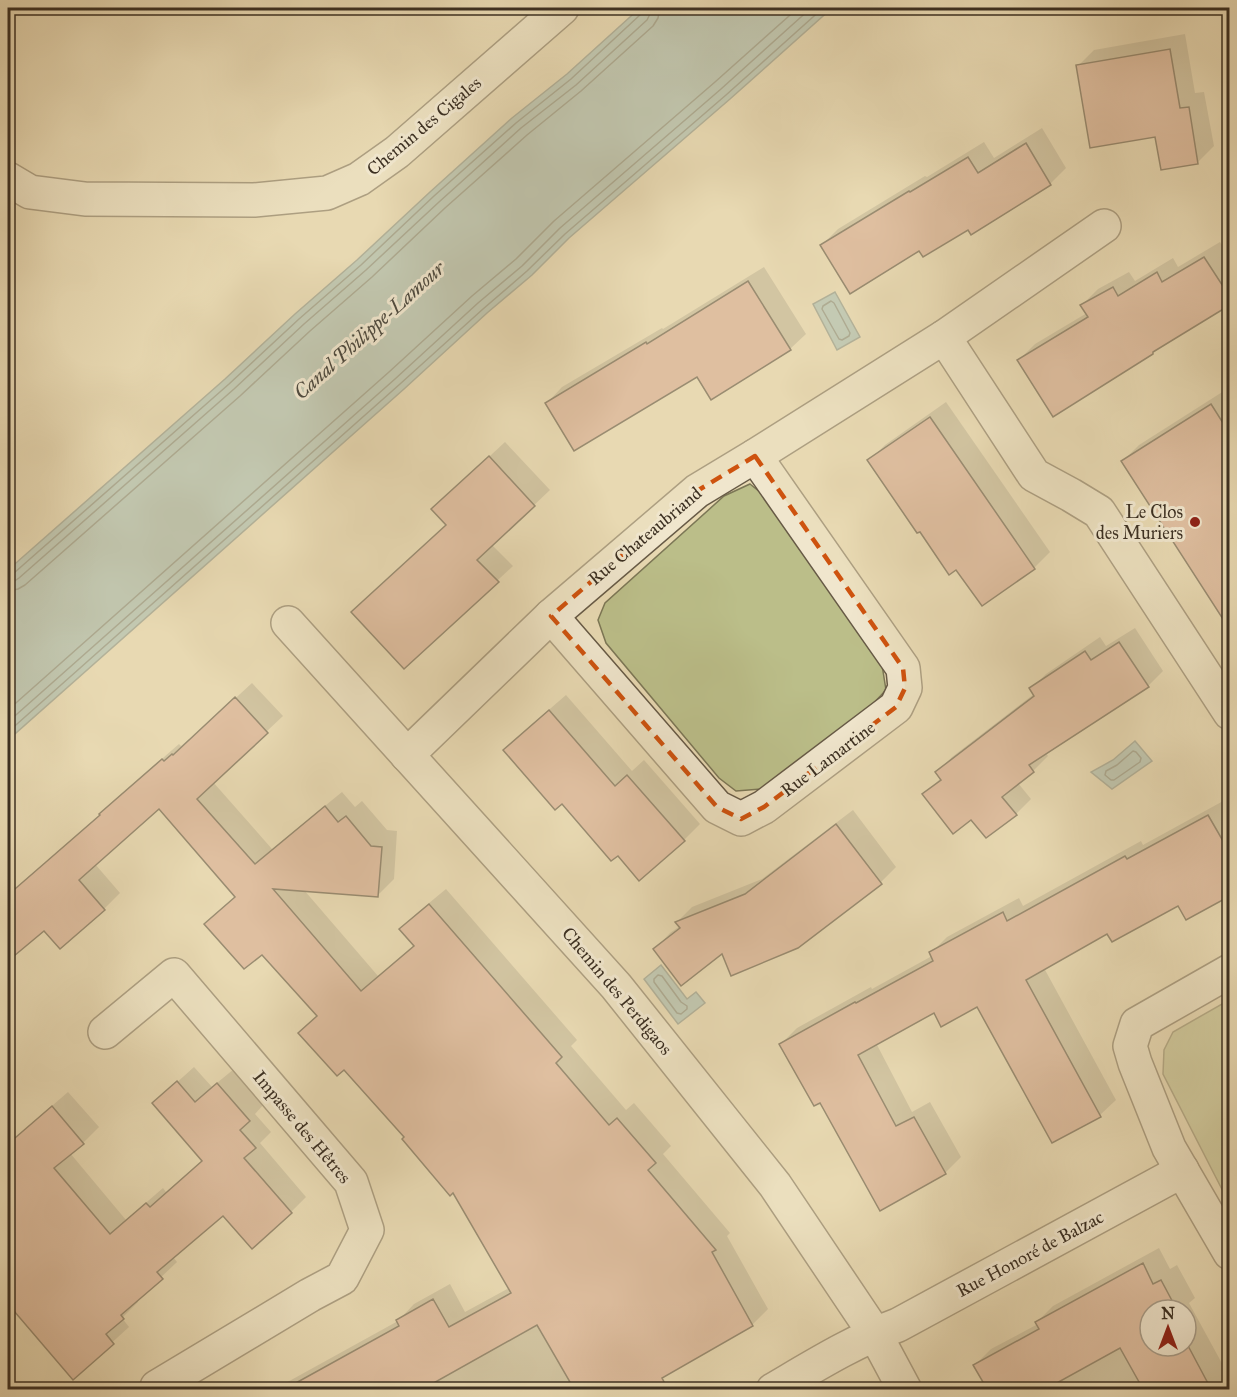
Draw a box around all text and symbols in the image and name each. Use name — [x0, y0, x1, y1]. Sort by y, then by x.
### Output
street label: Chemin des Cigales — [362, 72, 486, 181]
water label: Canal Philippe-Lamour — [289, 255, 451, 405]
street label: Rue Chateaubriand — [584, 482, 706, 590]
place label: Le Clos des Muriers — [1096, 501, 1183, 544]
marker: Le Clos des Muriers — [1188, 515, 1202, 529]
street label: Rue Lamartine — [776, 716, 880, 802]
street label: Chemin des Perdigaos — [556, 923, 677, 1060]
street label: Impasse des Hêtres — [248, 1066, 356, 1188]
street label: Rue Honoré de Balzac — [953, 1206, 1108, 1302]
north arrow — [1138, 1298, 1198, 1358]
text: N — [1161, 1304, 1175, 1323]

